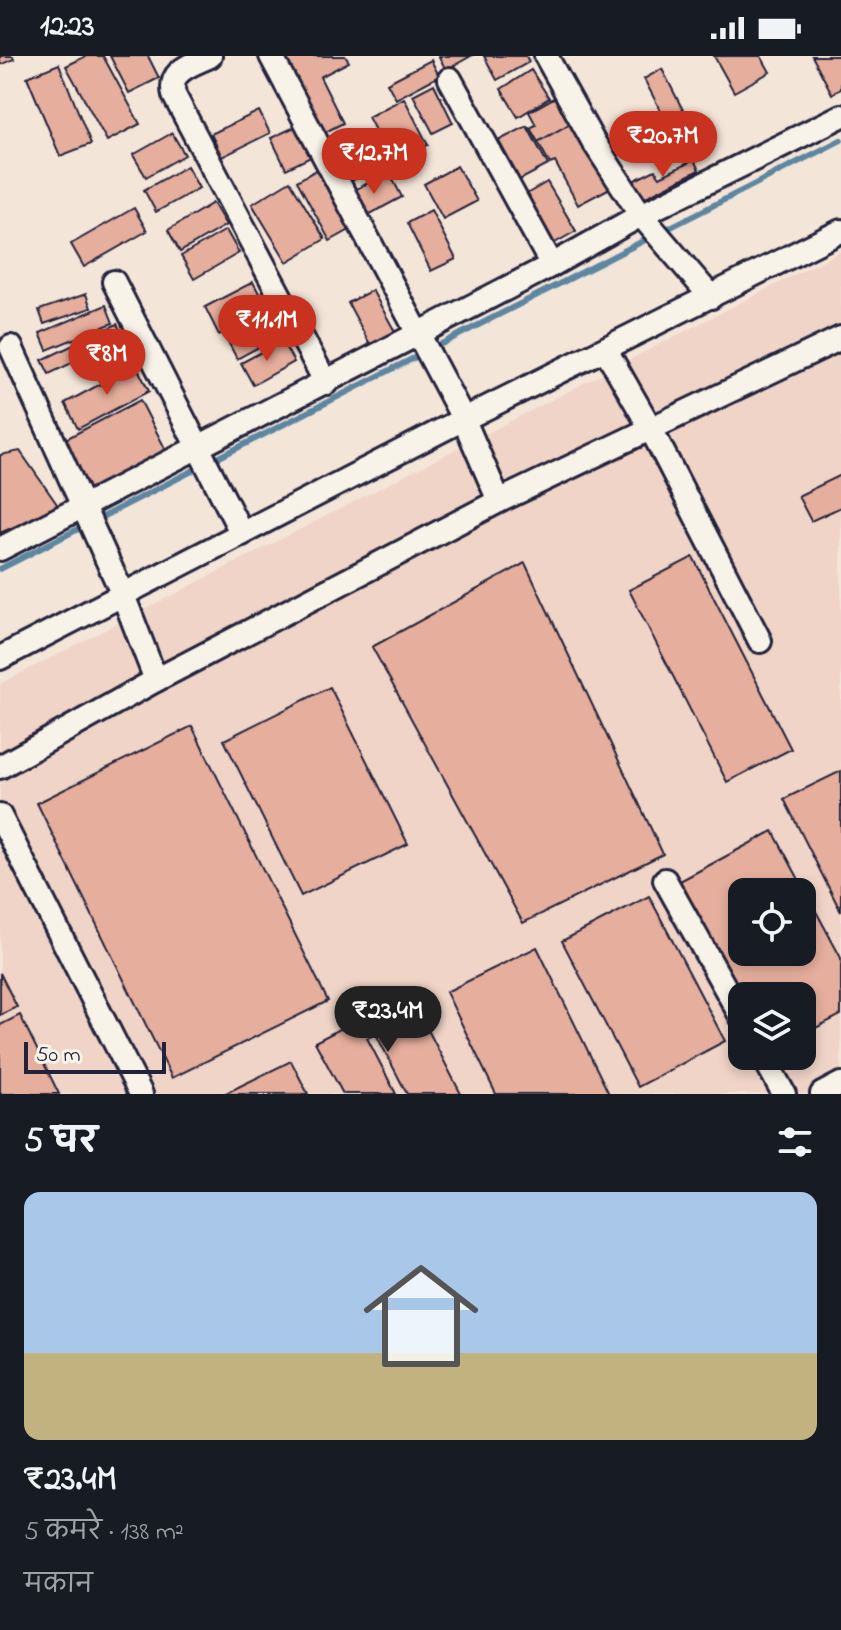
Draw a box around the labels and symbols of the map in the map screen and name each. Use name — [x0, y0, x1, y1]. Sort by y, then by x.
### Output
pin: ₹20.7M — [598, 111, 728, 179]
pin: ₹12.7M — [309, 128, 439, 196]
pin: ₹11.1M — [202, 295, 332, 363]
pin: ₹8M — [68, 329, 146, 397]
pin: ₹23.4M — [323, 986, 453, 1054]
scale bar — [24, 1038, 166, 1074]

